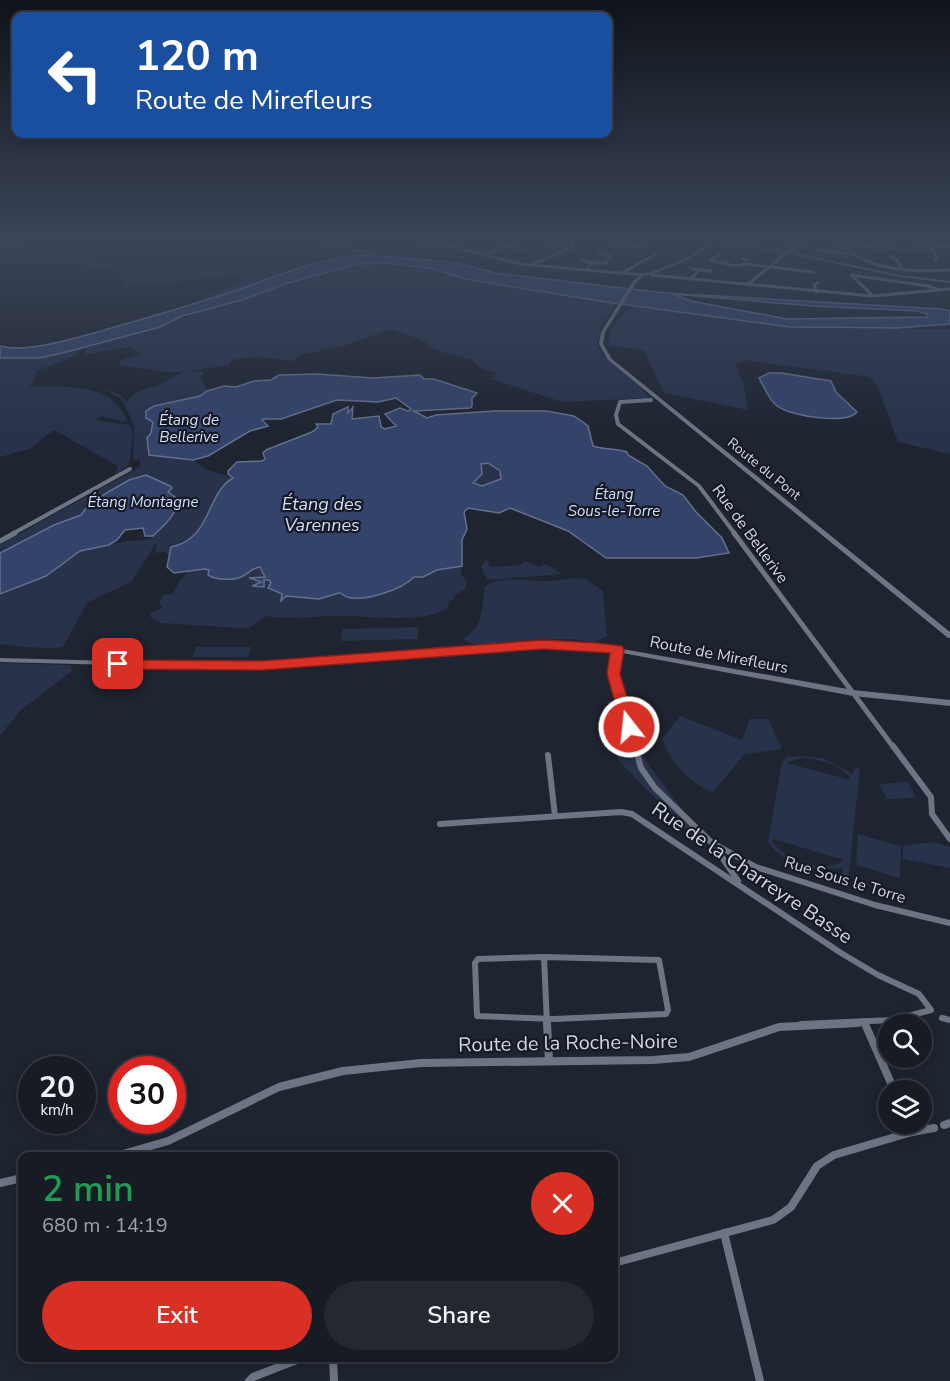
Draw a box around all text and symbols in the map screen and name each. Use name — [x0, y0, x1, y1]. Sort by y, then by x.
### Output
text: 120 m — [135, 28, 259, 85]
icon: left — [36, 36, 114, 114]
text: Route de Mirefleurs — [135, 82, 373, 119]
water label: Étang de Bellerive — [159, 410, 219, 447]
street label: Route du Pont — [723, 433, 805, 505]
street label: Rue de Bellerive — [707, 480, 793, 588]
water label: Étang Sous-le-Torre — [568, 484, 660, 521]
water label: Étang Montagne — [87, 492, 199, 512]
water label: Étang des Varennes — [282, 492, 362, 537]
street label: Route de Mirefleurs — [648, 631, 790, 679]
pin — [92, 638, 143, 689]
icon: arrive — [101, 647, 134, 680]
position arrow — [597, 695, 661, 759]
street label: Rue de la Charreyre Basse — [646, 796, 858, 950]
street label: Rue Sous le Torre — [781, 851, 909, 909]
map controls — [878, 1014, 932, 1134]
button: search — [878, 1014, 932, 1068]
street label: Route de la Roche-Noire — [458, 1028, 678, 1058]
speed limit sign: 30 — [108, 1056, 186, 1134]
text: 20 — [39, 1067, 75, 1108]
button: layers — [878, 1080, 932, 1134]
text: km/h — [40, 1100, 74, 1120]
text: 2 min — [42, 1165, 134, 1214]
button: close — [531, 1172, 594, 1235]
text: 680 m · 14:19 — [42, 1212, 168, 1239]
button: Exit — [42, 1281, 312, 1350]
button: Share — [324, 1281, 594, 1350]

